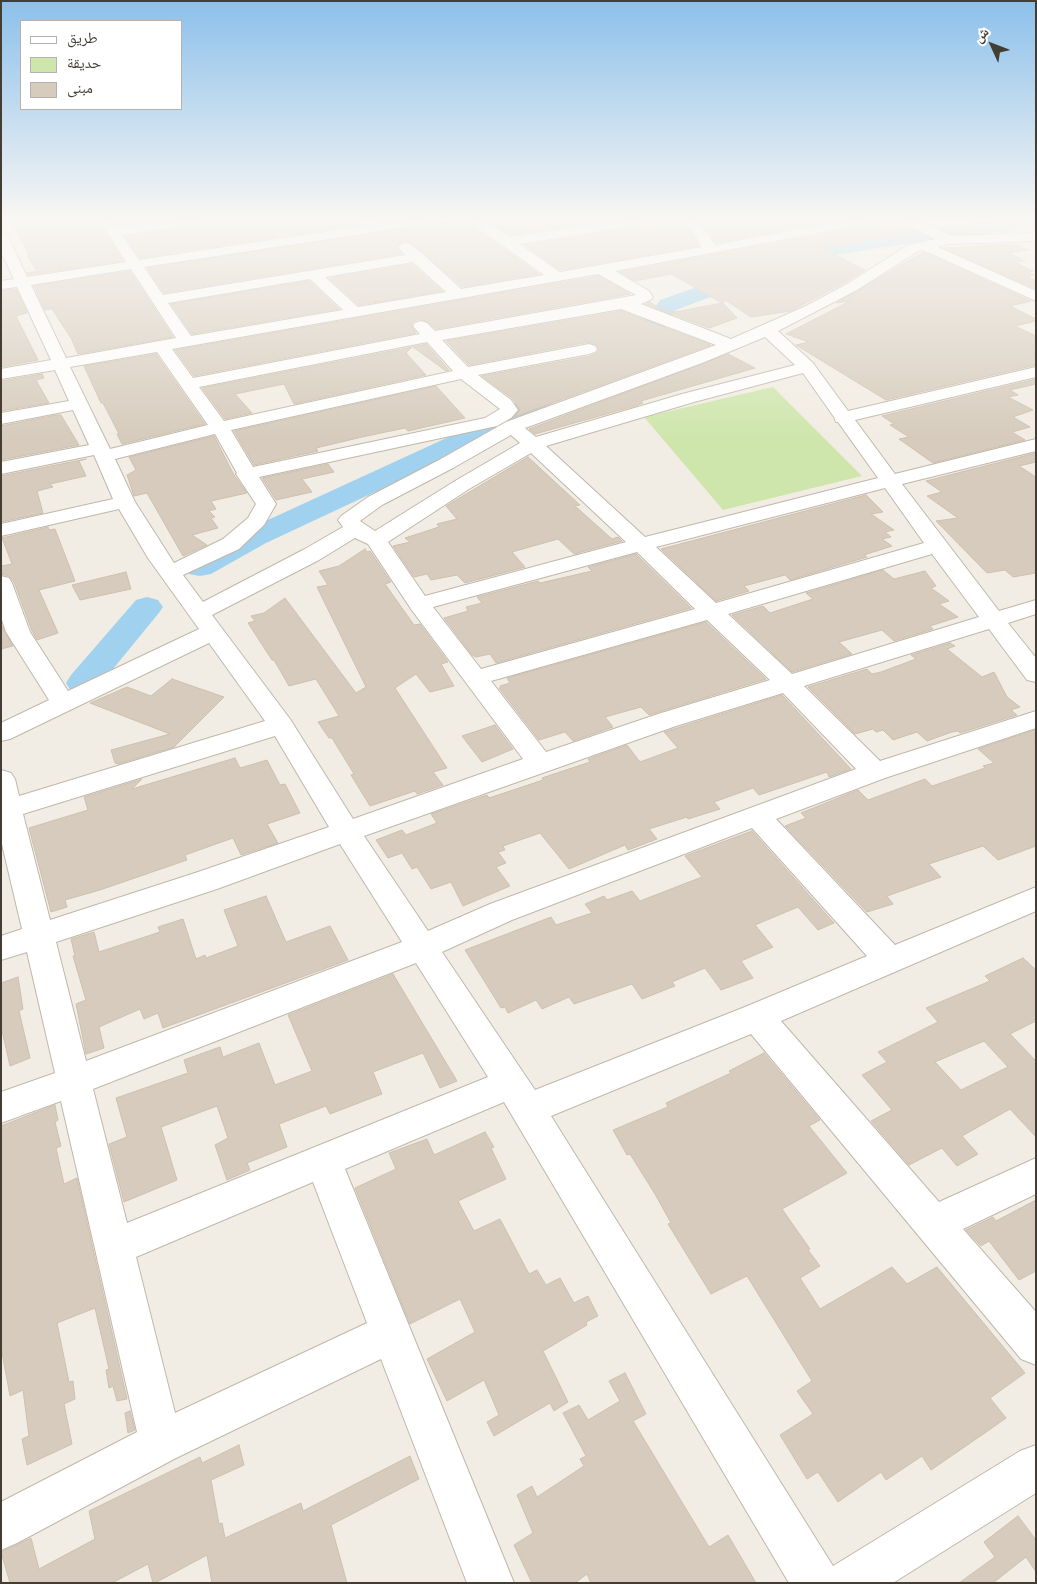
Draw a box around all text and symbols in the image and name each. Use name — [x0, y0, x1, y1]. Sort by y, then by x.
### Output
legend — [20, 20, 182, 110]
north arrow — [967, 20, 1017, 70]
text: ش — [968, 22, 993, 47]
text: طريق — [67, 26, 98, 49]
text: حديقة — [67, 51, 101, 74]
text: مبنى — [67, 76, 93, 99]

